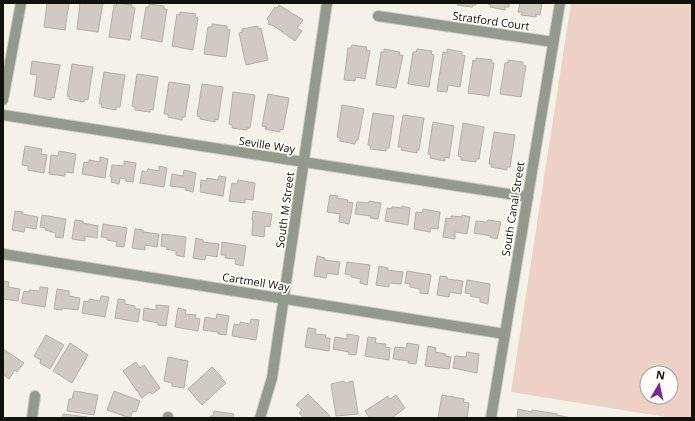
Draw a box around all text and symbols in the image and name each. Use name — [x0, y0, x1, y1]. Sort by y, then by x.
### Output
street label: Stratford Court — [452, 8, 531, 33]
street label: Seville Way — [238, 133, 297, 156]
street label: South Canal Street — [498, 161, 527, 257]
street label: South M Street — [272, 171, 297, 249]
street label: Cartmell Way — [221, 269, 291, 294]
north arrow — [639, 365, 679, 405]
text: N — [655, 367, 666, 383]

